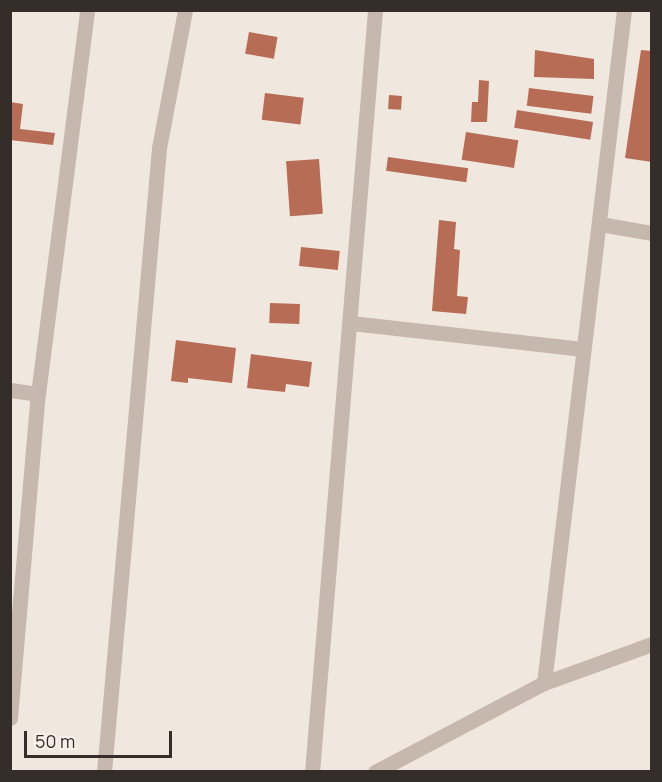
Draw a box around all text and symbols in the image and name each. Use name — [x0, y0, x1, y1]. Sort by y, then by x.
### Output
scale bar — [27, 719, 176, 757]
text: 50 m — [35, 729, 75, 753]

